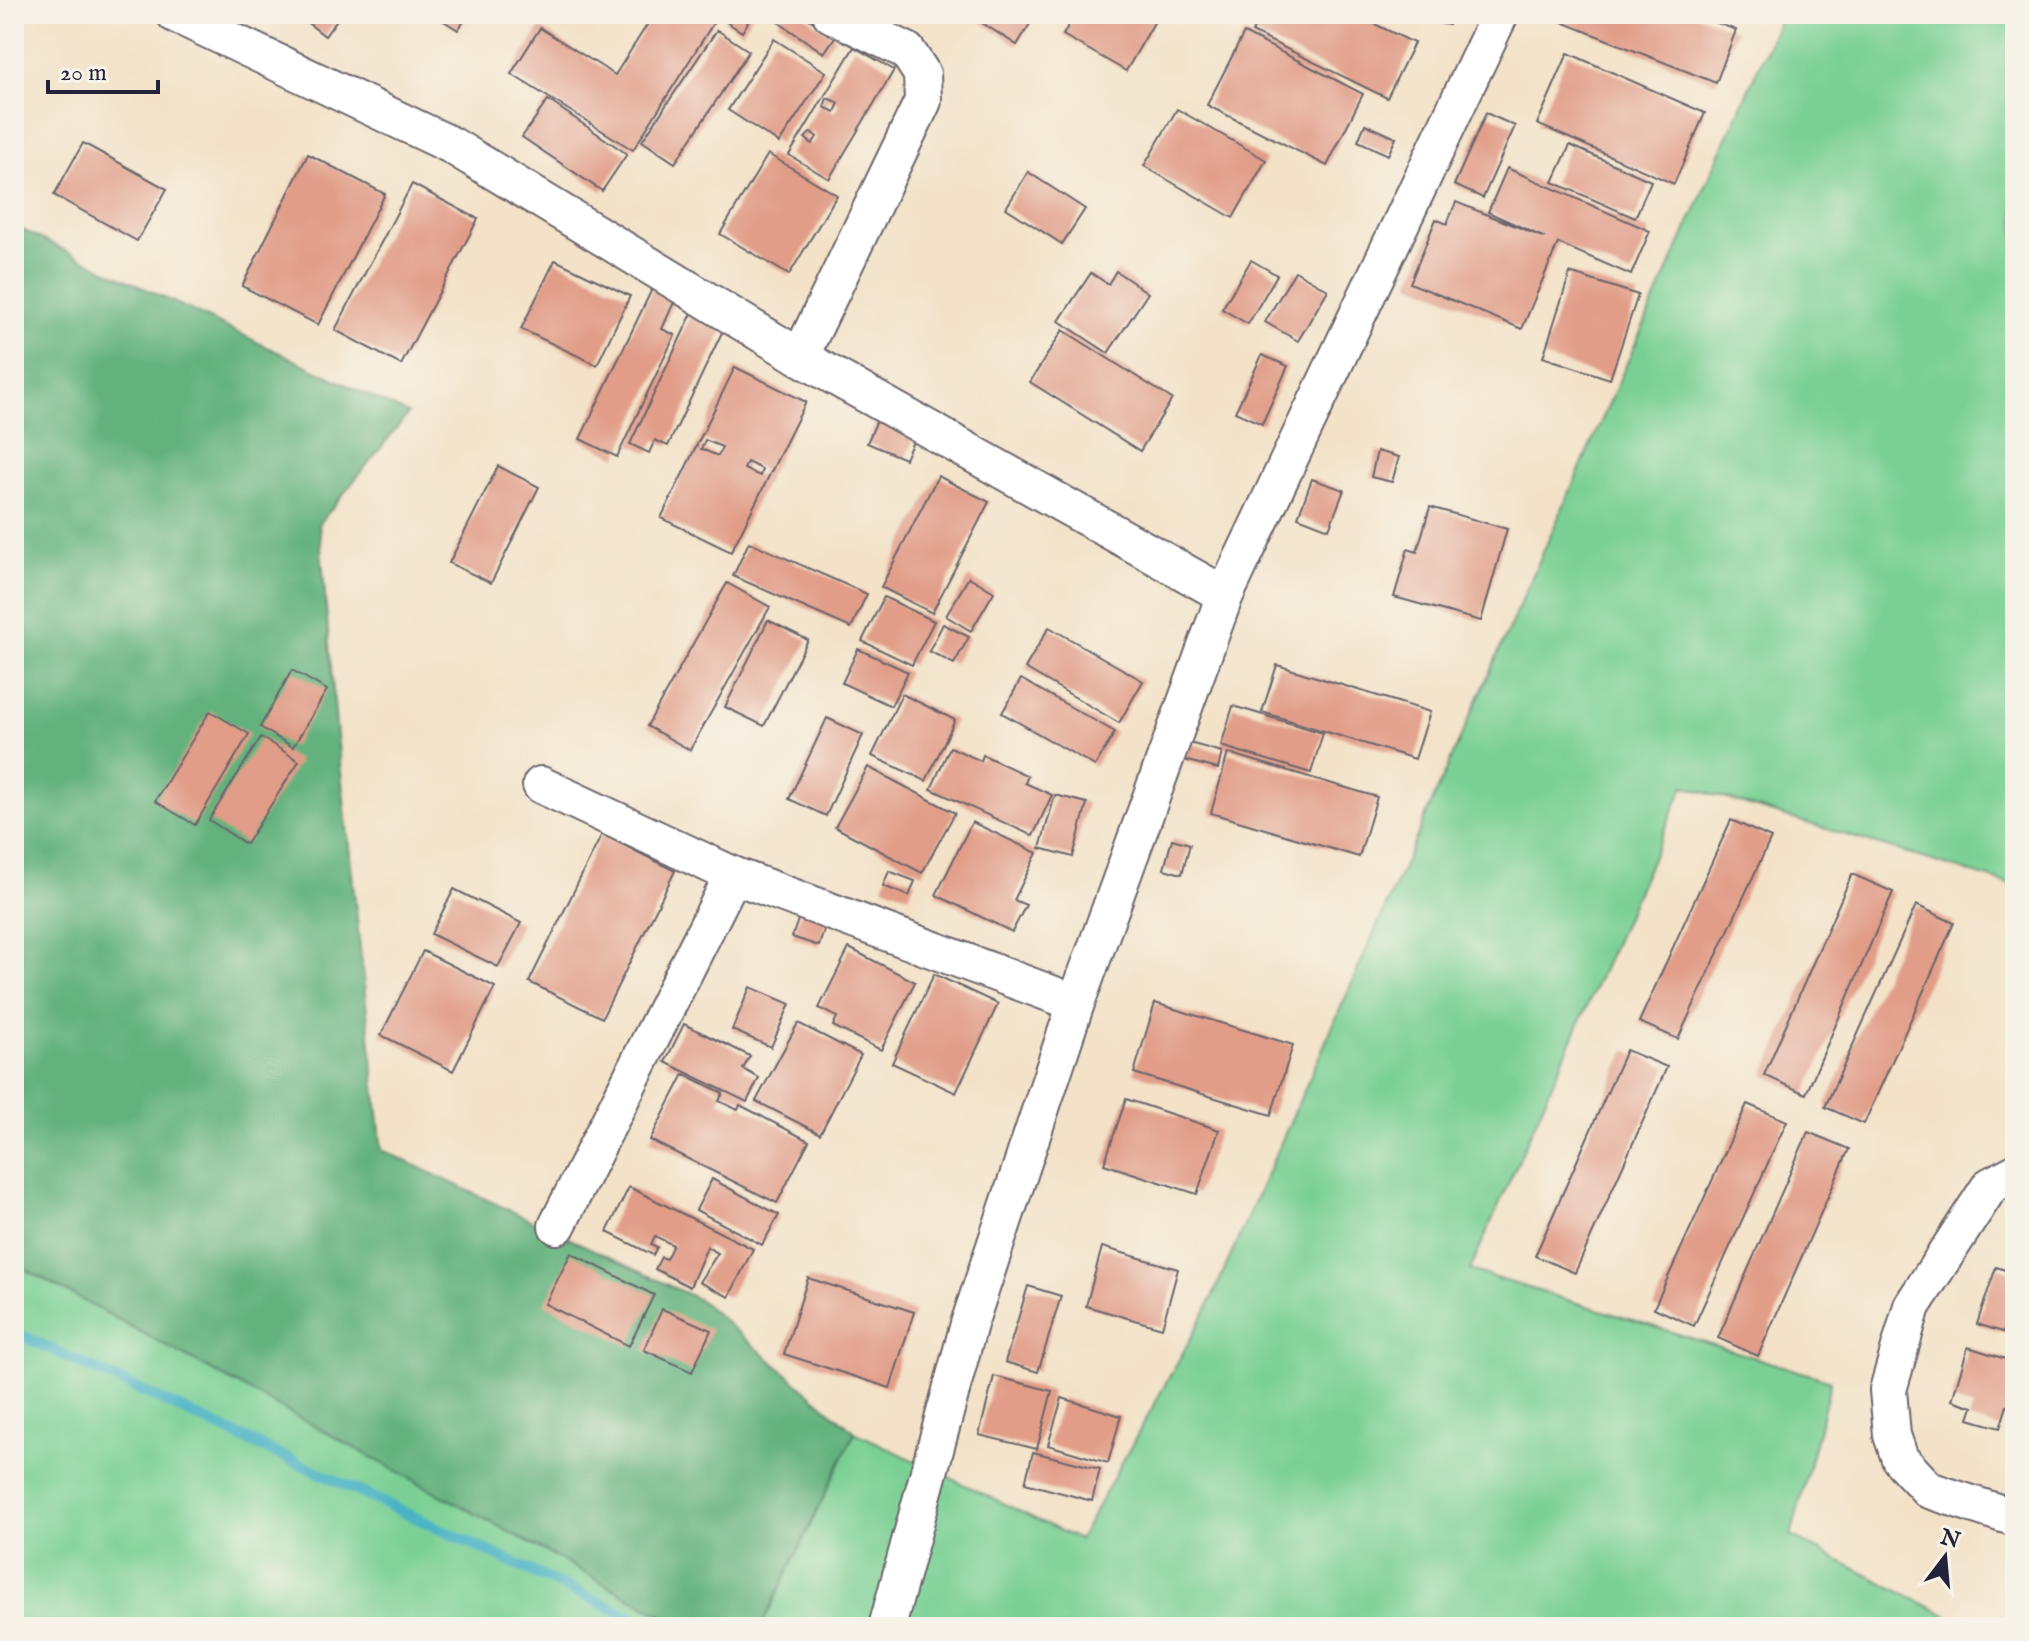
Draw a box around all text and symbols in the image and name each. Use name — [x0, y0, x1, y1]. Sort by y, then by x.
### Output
scale bar — [48, 44, 158, 94]
text: 20 m — [60, 58, 107, 89]
north arrow — [1905, 1517, 1985, 1597]
text: N — [1936, 1523, 1963, 1556]

